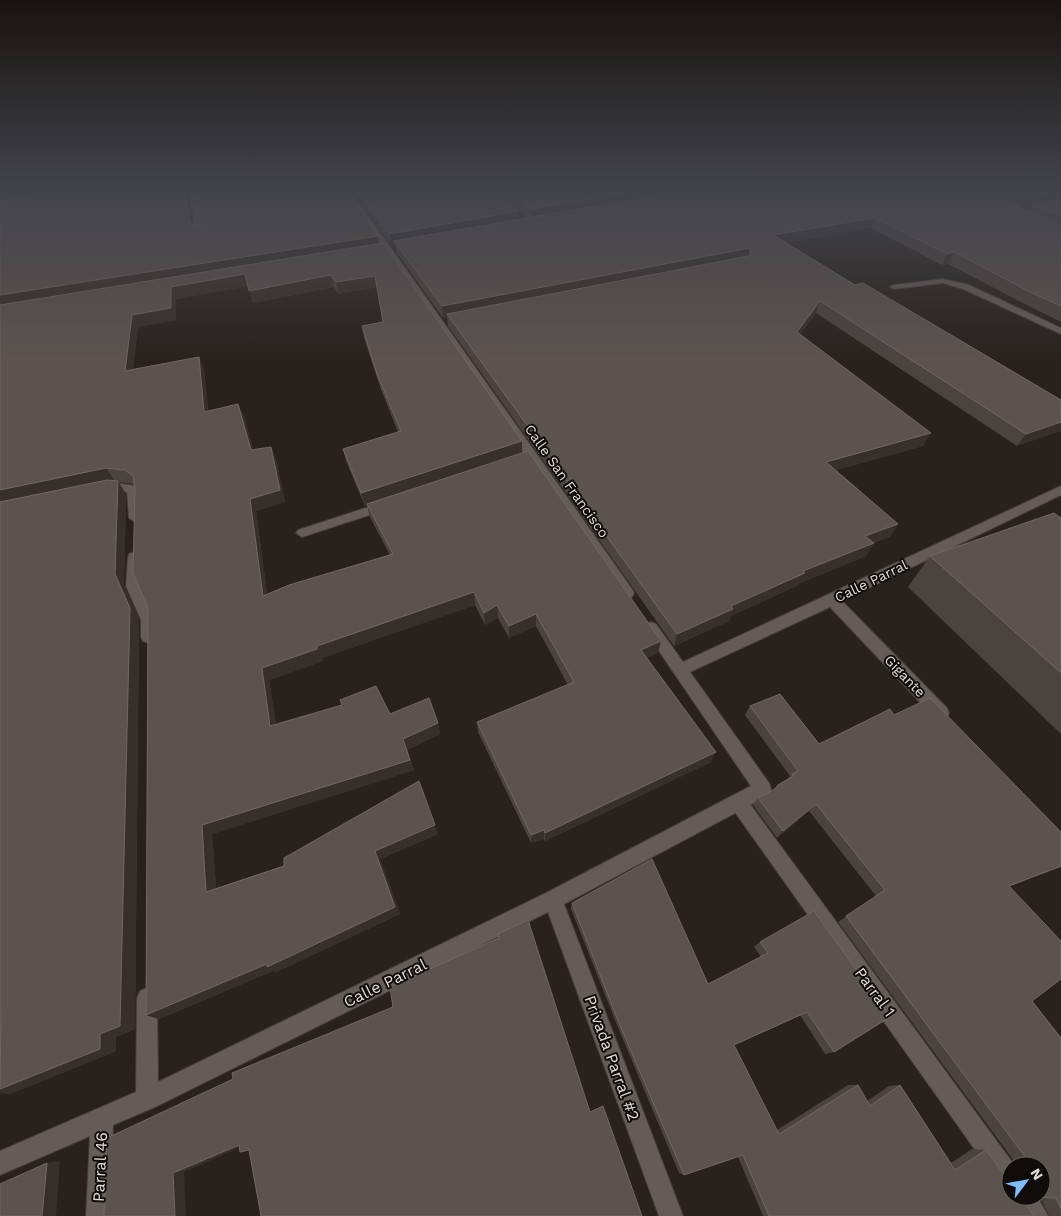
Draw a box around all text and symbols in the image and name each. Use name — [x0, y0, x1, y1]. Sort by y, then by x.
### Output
street label: Calle San Francisco — [522, 421, 612, 541]
street label: Calle Parral — [832, 556, 911, 605]
street label: Gigante — [881, 652, 929, 700]
street label: Calle Parral — [340, 955, 430, 1011]
street label: Parral 1 — [851, 964, 899, 1020]
street label: Privada Parral #2 — [581, 993, 643, 1123]
street label: Parral 46 — [89, 1132, 111, 1202]
north arrow — [1001, 1156, 1051, 1206]
text: N — [1027, 1165, 1047, 1183]

